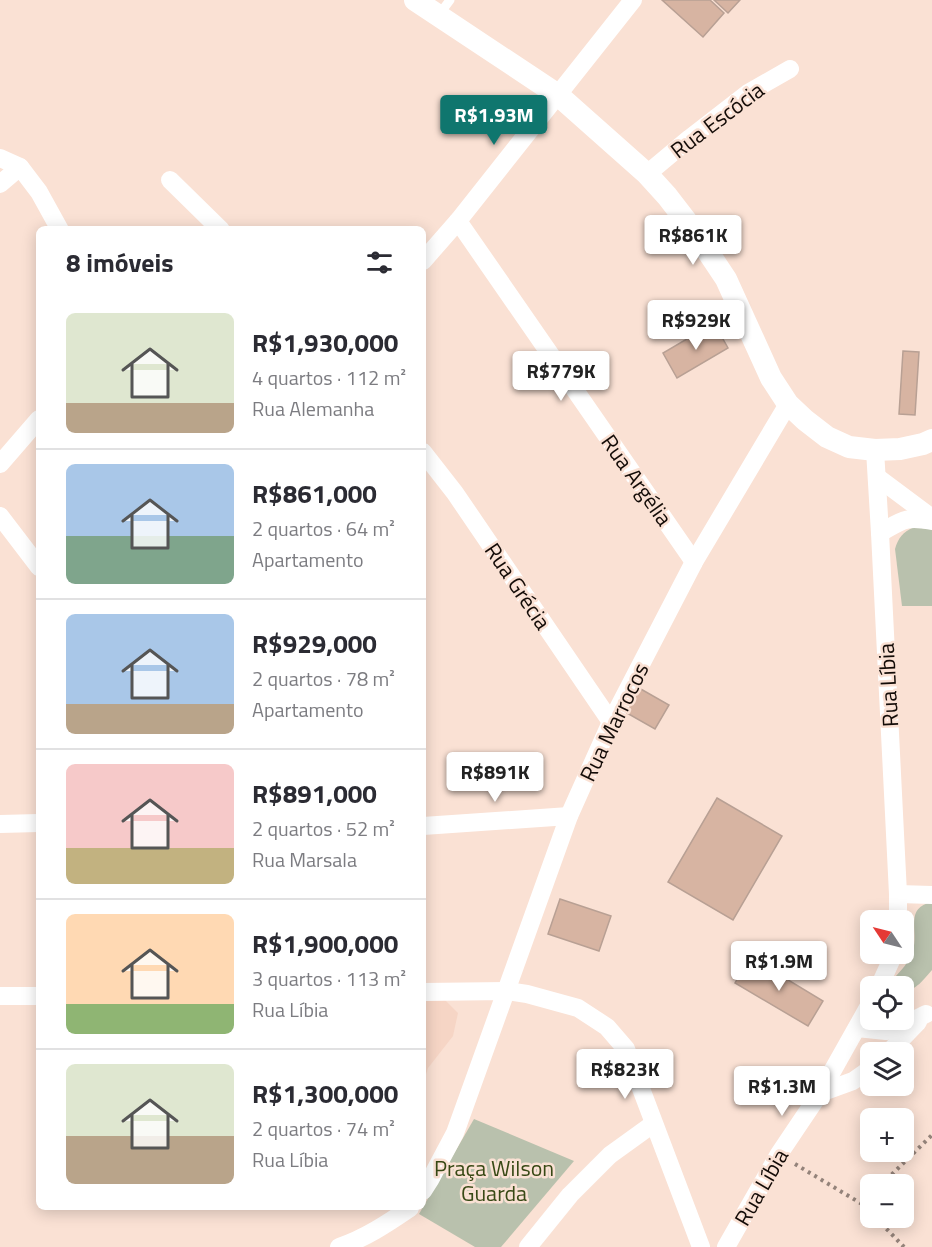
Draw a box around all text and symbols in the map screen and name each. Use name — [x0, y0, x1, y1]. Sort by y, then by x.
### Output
street label: Rua Escócia — [663, 73, 771, 167]
pin: R$1.93M — [439, 95, 549, 146]
text: R$1.93M — [454, 99, 534, 130]
pin: R$861K — [644, 215, 742, 266]
text: R$861K — [658, 219, 728, 250]
text: 8 imóveis — [66, 243, 173, 282]
icon: filters — [363, 246, 396, 279]
pin: R$929K — [647, 300, 745, 351]
text: R$929K — [661, 304, 731, 335]
text: R$1,930,000 — [252, 323, 398, 362]
icon: home — [114, 337, 186, 409]
pin: R$779K — [512, 351, 610, 402]
text: R$779K — [526, 355, 596, 386]
text: 4 quartos · 112 m² — [252, 362, 406, 393]
text: Rua Alemanha — [252, 393, 374, 424]
street label: Rua Argélia — [593, 427, 681, 533]
text: R$861,000 — [252, 474, 377, 513]
icon: home — [114, 488, 186, 560]
text: 2 quartos · 64 m² — [252, 513, 395, 544]
street label: Rua Grécia — [476, 536, 560, 636]
text: Apartamento — [252, 544, 364, 575]
text: R$929,000 — [252, 624, 377, 663]
icon: home — [114, 638, 186, 710]
street label: Rua Líbia — [869, 642, 907, 728]
street label: Rua Marrocos — [571, 657, 657, 787]
text: 2 quartos · 78 m² — [252, 663, 395, 694]
text: Apartamento — [252, 694, 364, 725]
pin: R$891K — [446, 752, 544, 803]
text: R$891K — [460, 756, 530, 787]
text: R$891,000 — [252, 774, 377, 813]
icon: home — [114, 788, 186, 860]
text: 2 quartos · 52 m² — [252, 813, 395, 844]
text: Rua Marsala — [252, 844, 357, 875]
north arrow — [860, 910, 914, 964]
map controls — [860, 910, 914, 1228]
text: R$1,900,000 — [252, 924, 398, 963]
icon: home — [114, 938, 186, 1010]
pin: R$1.9M — [730, 941, 828, 992]
text: R$1.9M — [745, 945, 813, 976]
text: 3 quartos · 113 m² — [252, 963, 406, 994]
button: locate — [860, 976, 914, 1030]
text: Rua Líbia — [252, 994, 328, 1025]
button: layers — [860, 1042, 914, 1096]
pin: R$823K — [576, 1049, 674, 1100]
text: R$823K — [590, 1053, 660, 1084]
pin: R$1.3M — [733, 1066, 831, 1117]
text: R$1.3M — [748, 1070, 816, 1101]
text: R$1,300,000 — [252, 1074, 398, 1113]
icon: home — [114, 1088, 186, 1160]
button: + — [860, 1108, 914, 1162]
text: 2 quartos · 74 m² — [252, 1113, 395, 1144]
street label: Rua Líbia — [725, 1142, 797, 1232]
text: Rua Líbia — [252, 1144, 328, 1175]
park label: Praça Wilson Guarda — [434, 1151, 554, 1210]
button: − — [860, 1174, 914, 1228]

